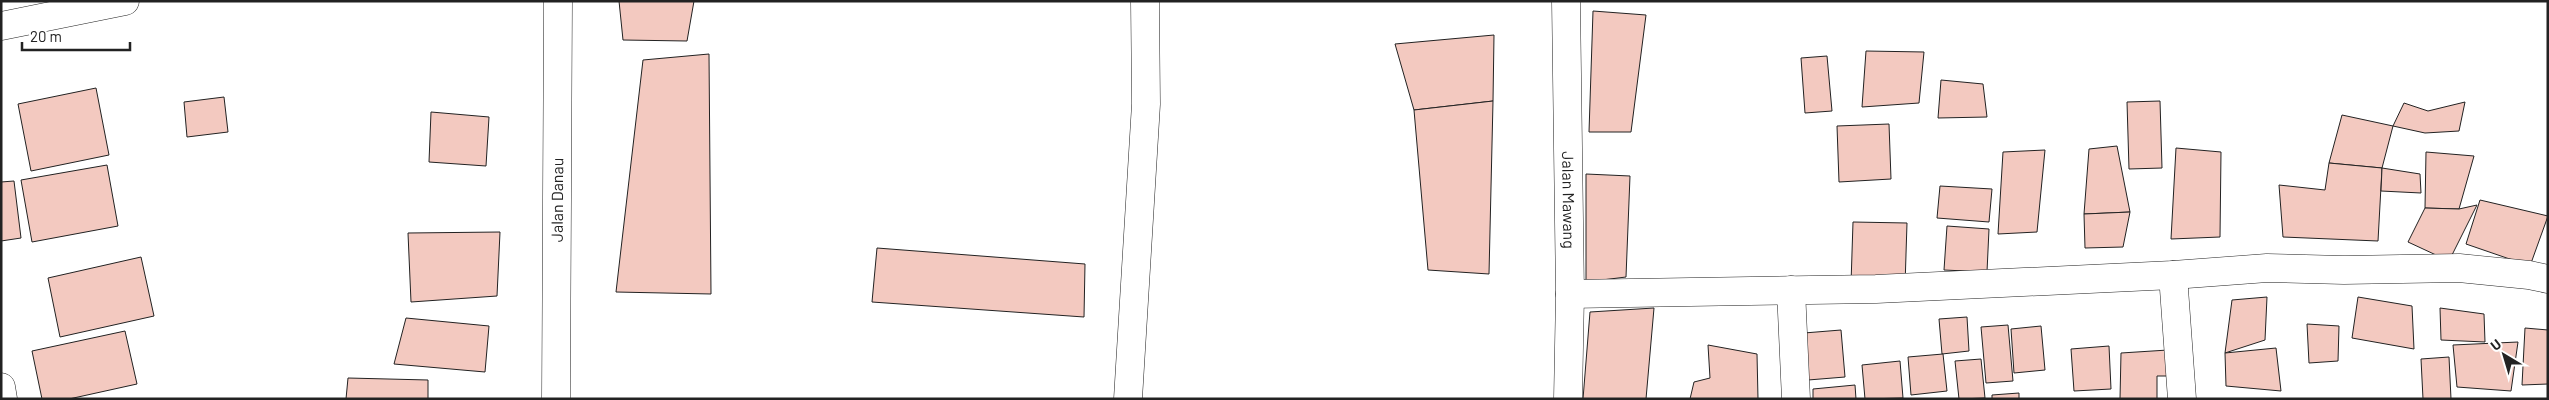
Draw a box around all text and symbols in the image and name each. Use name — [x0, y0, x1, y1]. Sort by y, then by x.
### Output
scale bar — [22, 20, 130, 52]
text: 20 m — [30, 27, 62, 45]
street label: Jalan Mawang — [1559, 151, 1579, 249]
street label: Jalan Danau — [547, 158, 566, 242]
north arrow — [2479, 330, 2529, 380]
text: U — [2487, 335, 2505, 354]

